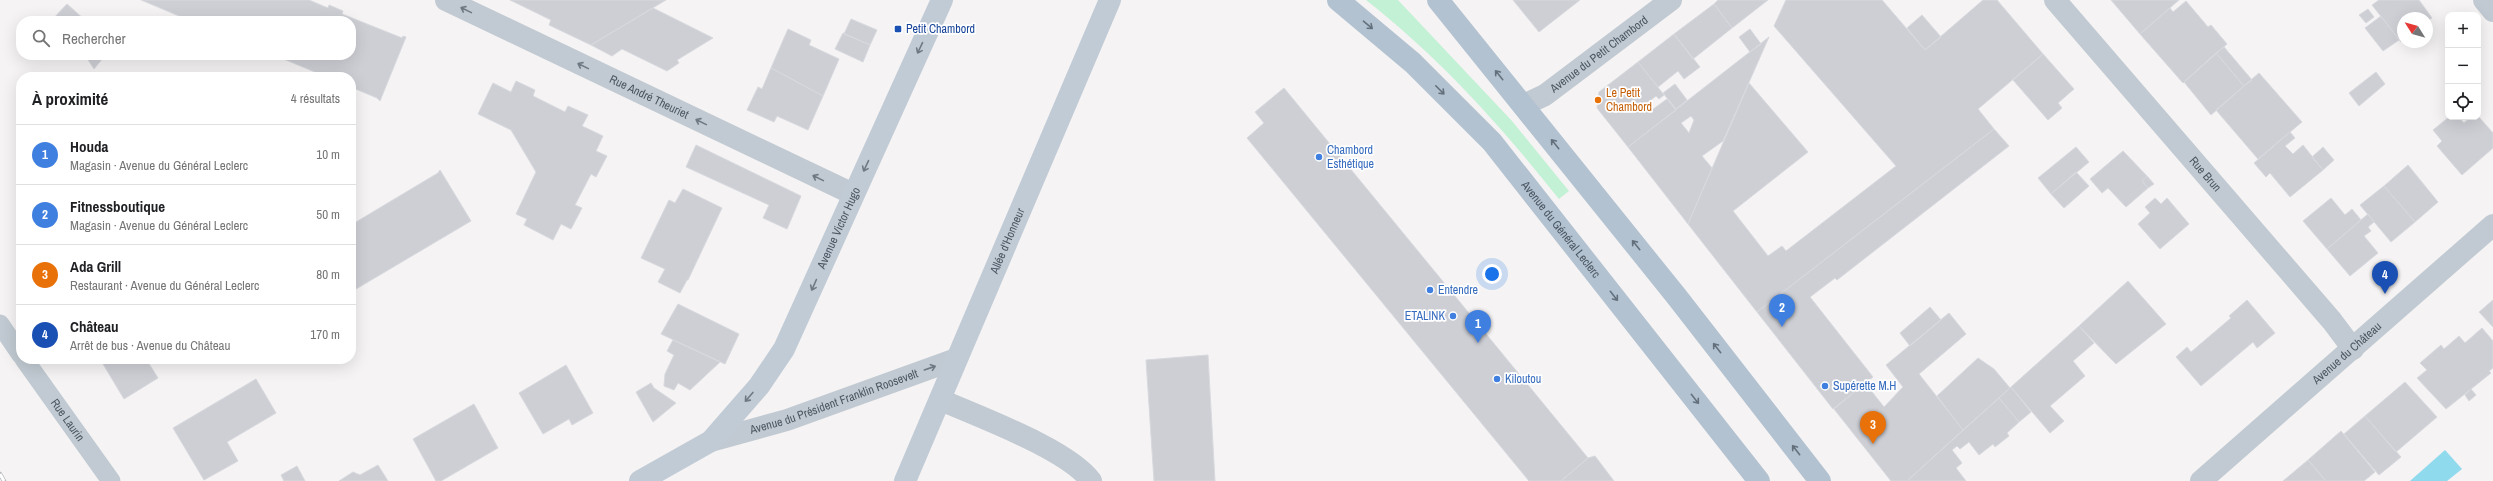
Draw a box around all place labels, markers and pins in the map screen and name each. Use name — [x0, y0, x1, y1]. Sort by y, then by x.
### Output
place label: Petit Chambord — [906, 21, 975, 37]
marker: Petit Chambord — [893, 24, 903, 34]
place label: Le Petit Chambord — [1606, 85, 1652, 115]
marker: Le Petit Chambord — [1593, 95, 1603, 105]
place label: Chambord Esthétique — [1327, 142, 1374, 172]
marker: Chambord Esthétique — [1314, 152, 1324, 162]
pin: 4 — [2372, 261, 2398, 294]
place label: Entendre — [1438, 282, 1478, 298]
marker: Entendre — [1425, 285, 1435, 295]
pin: 2 — [1769, 294, 1795, 327]
place label: ETALINK — [1405, 308, 1445, 324]
pin: 1 — [1465, 310, 1491, 343]
marker: ETALINK — [1448, 311, 1458, 321]
place label: Kiloutou — [1505, 371, 1541, 387]
marker: Kiloutou — [1492, 374, 1502, 384]
place label: Supérette M.H — [1833, 378, 1896, 394]
marker: Supérette M.H — [1820, 381, 1830, 391]
pin: 3 — [1860, 411, 1886, 444]

